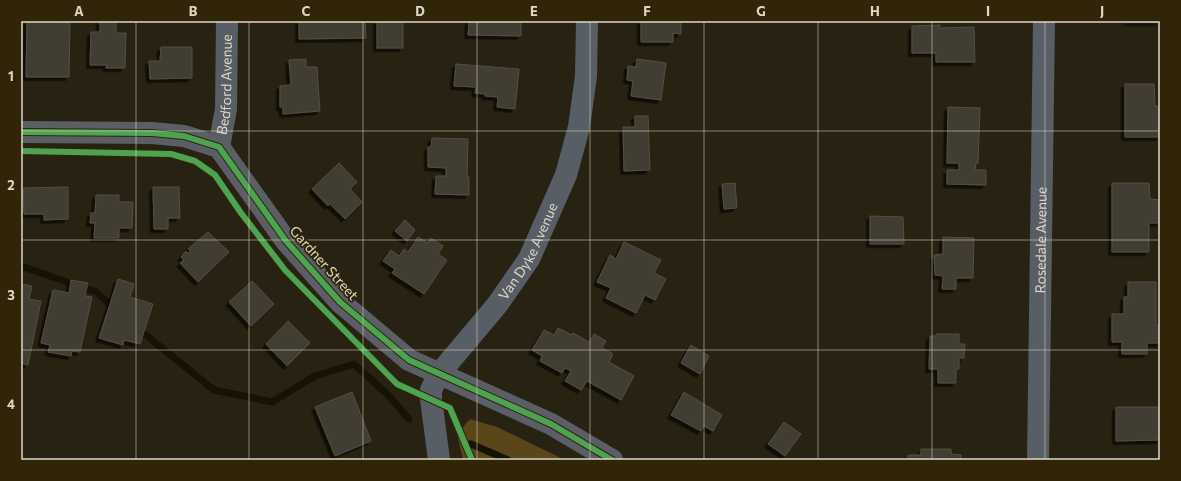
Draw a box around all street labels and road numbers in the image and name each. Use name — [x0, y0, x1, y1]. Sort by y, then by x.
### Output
street label: Bedford Avenue — [212, 34, 235, 136]
street label: Rosedale Avenue — [1031, 187, 1050, 293]
street label: Van Dyke Avenue — [494, 200, 561, 303]
street label: Gardner Street — [287, 222, 362, 304]

